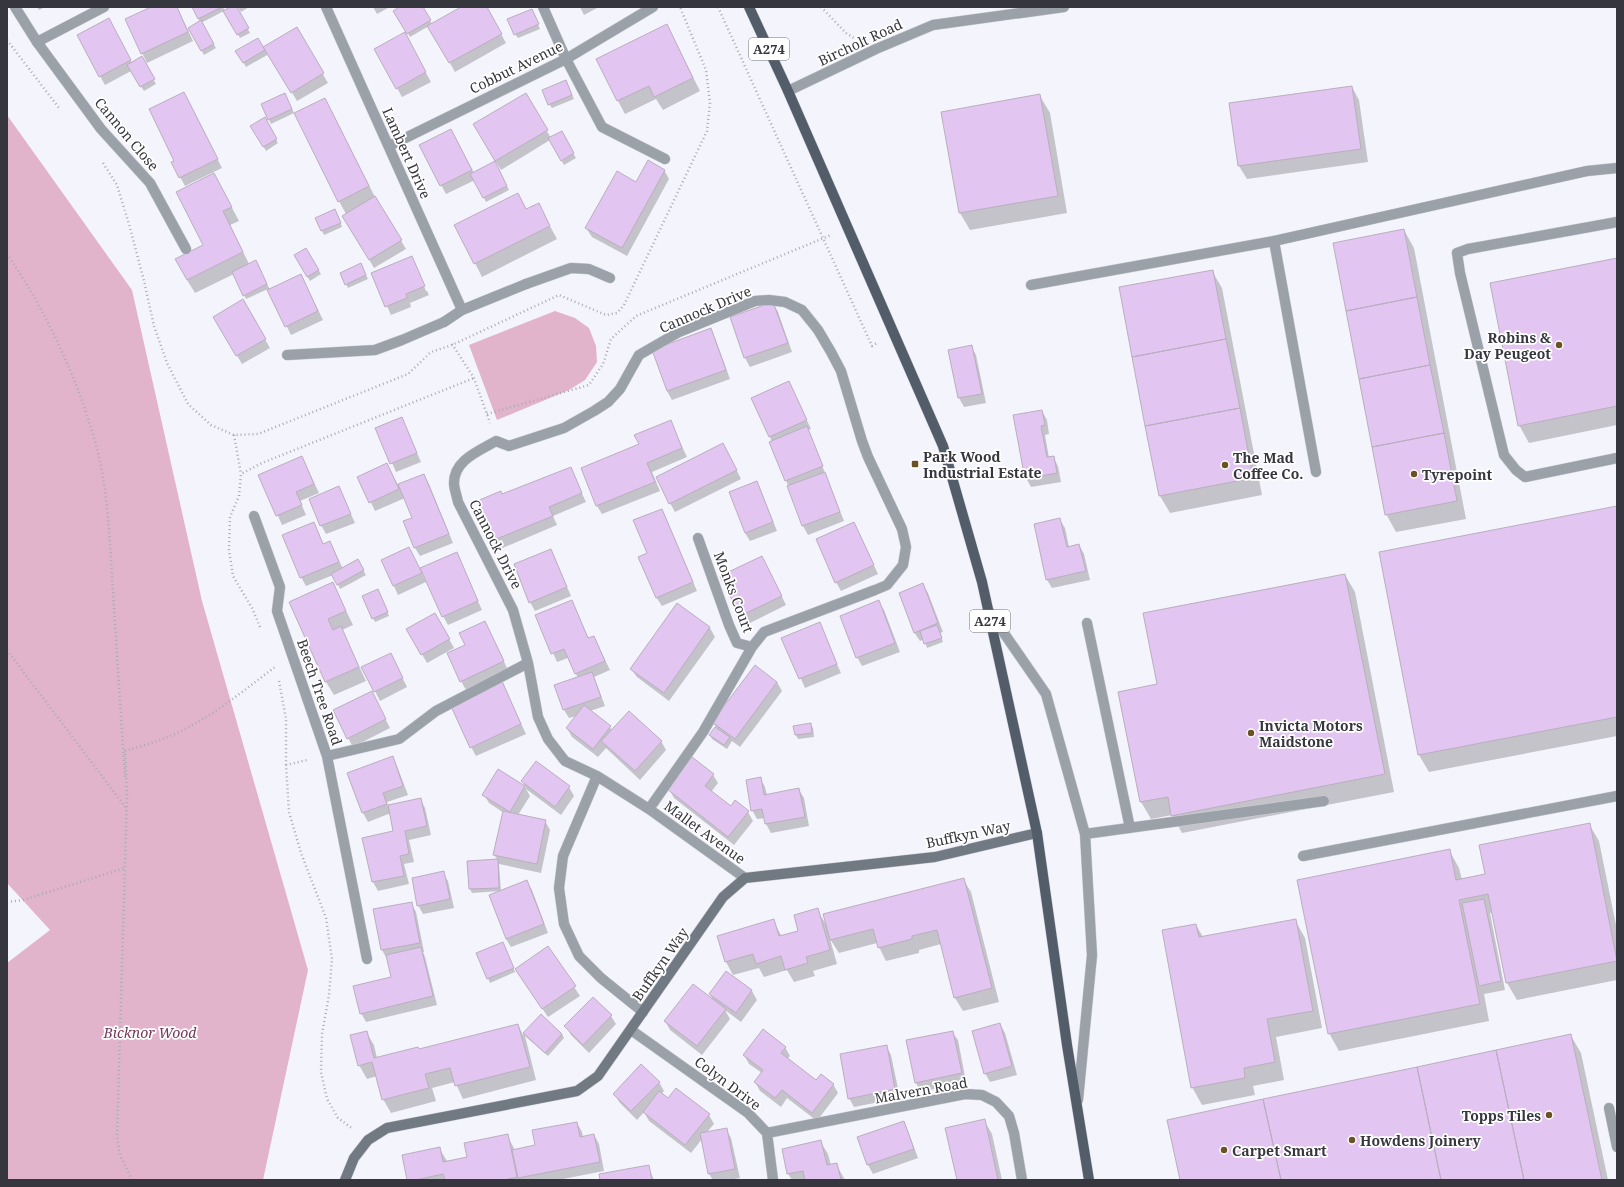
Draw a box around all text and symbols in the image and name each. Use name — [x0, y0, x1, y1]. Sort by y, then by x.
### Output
street label: Bircholt Road — [815, 14, 905, 70]
street label: Cobbut Avenue — [466, 36, 566, 98]
road number: A274 — [749, 38, 789, 60]
street label: Cannon Close — [91, 93, 163, 175]
street label: Lambert Drive — [378, 104, 436, 202]
street label: Cannock Drive — [656, 281, 754, 337]
place label: Robins & Day Peugeot — [1464, 328, 1552, 363]
marker: Robins & Day Peugeot — [1554, 340, 1564, 350]
place label: Park Wood Industrial Estate — [923, 447, 1042, 482]
place label: The Mad Coffee Co. — [1233, 448, 1303, 483]
marker: Park Wood Industrial Estate — [910, 459, 920, 469]
marker: The Mad Coffee Co. — [1220, 460, 1230, 470]
place label: Tyrepoint — [1422, 465, 1492, 484]
marker: Tyrepoint — [1409, 469, 1419, 479]
street label: Cannock Drive — [465, 496, 527, 592]
street label: Monks Court — [710, 549, 758, 635]
road number: A274 — [970, 610, 1010, 632]
street label: Beech Tree Road — [293, 636, 347, 748]
place label: Invicta Motors Maidstone — [1259, 716, 1363, 751]
marker: Invicta Motors Maidstone — [1246, 728, 1256, 738]
street label: Mallet Avenue — [661, 796, 749, 868]
street label: Buffkyn Way — [924, 816, 1012, 852]
street label: Buffkyn Way — [628, 923, 692, 1005]
park label: Bicknor Wood — [103, 1023, 197, 1042]
street label: Colyn Drive — [691, 1052, 765, 1114]
street label: Malvern Road — [873, 1072, 969, 1108]
place label: Topps Tiles — [1462, 1106, 1541, 1125]
marker: Topps Tiles — [1544, 1110, 1554, 1120]
place label: Howdens Joinery — [1360, 1131, 1482, 1150]
marker: Howdens Joinery — [1347, 1135, 1357, 1145]
place label: Carpet Smart — [1232, 1141, 1327, 1160]
marker: Carpet Smart — [1219, 1145, 1229, 1155]

